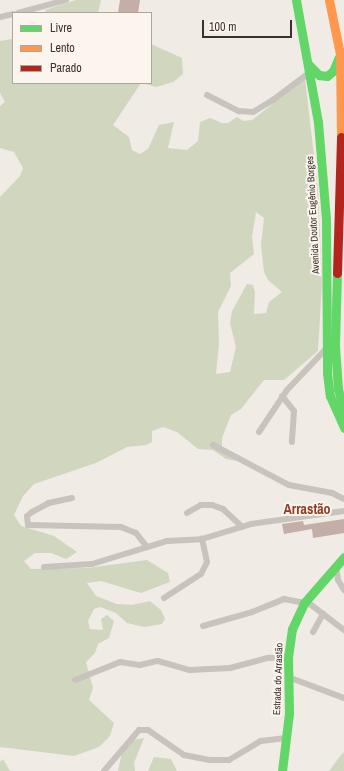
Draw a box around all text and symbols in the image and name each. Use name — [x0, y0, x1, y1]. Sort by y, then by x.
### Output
legend — [12, 12, 152, 84]
scale bar — [204, 12, 294, 38]
text: 100 m — [209, 19, 236, 35]
text: Livre — [50, 20, 72, 36]
text: Lento — [50, 40, 75, 56]
text: Parado — [50, 60, 82, 76]
street label: Avenida Doutor Eugênio Borges — [304, 156, 322, 274]
district label: Arrastão — [283, 501, 331, 517]
street label: Estrada do Arrastão — [271, 642, 285, 716]

